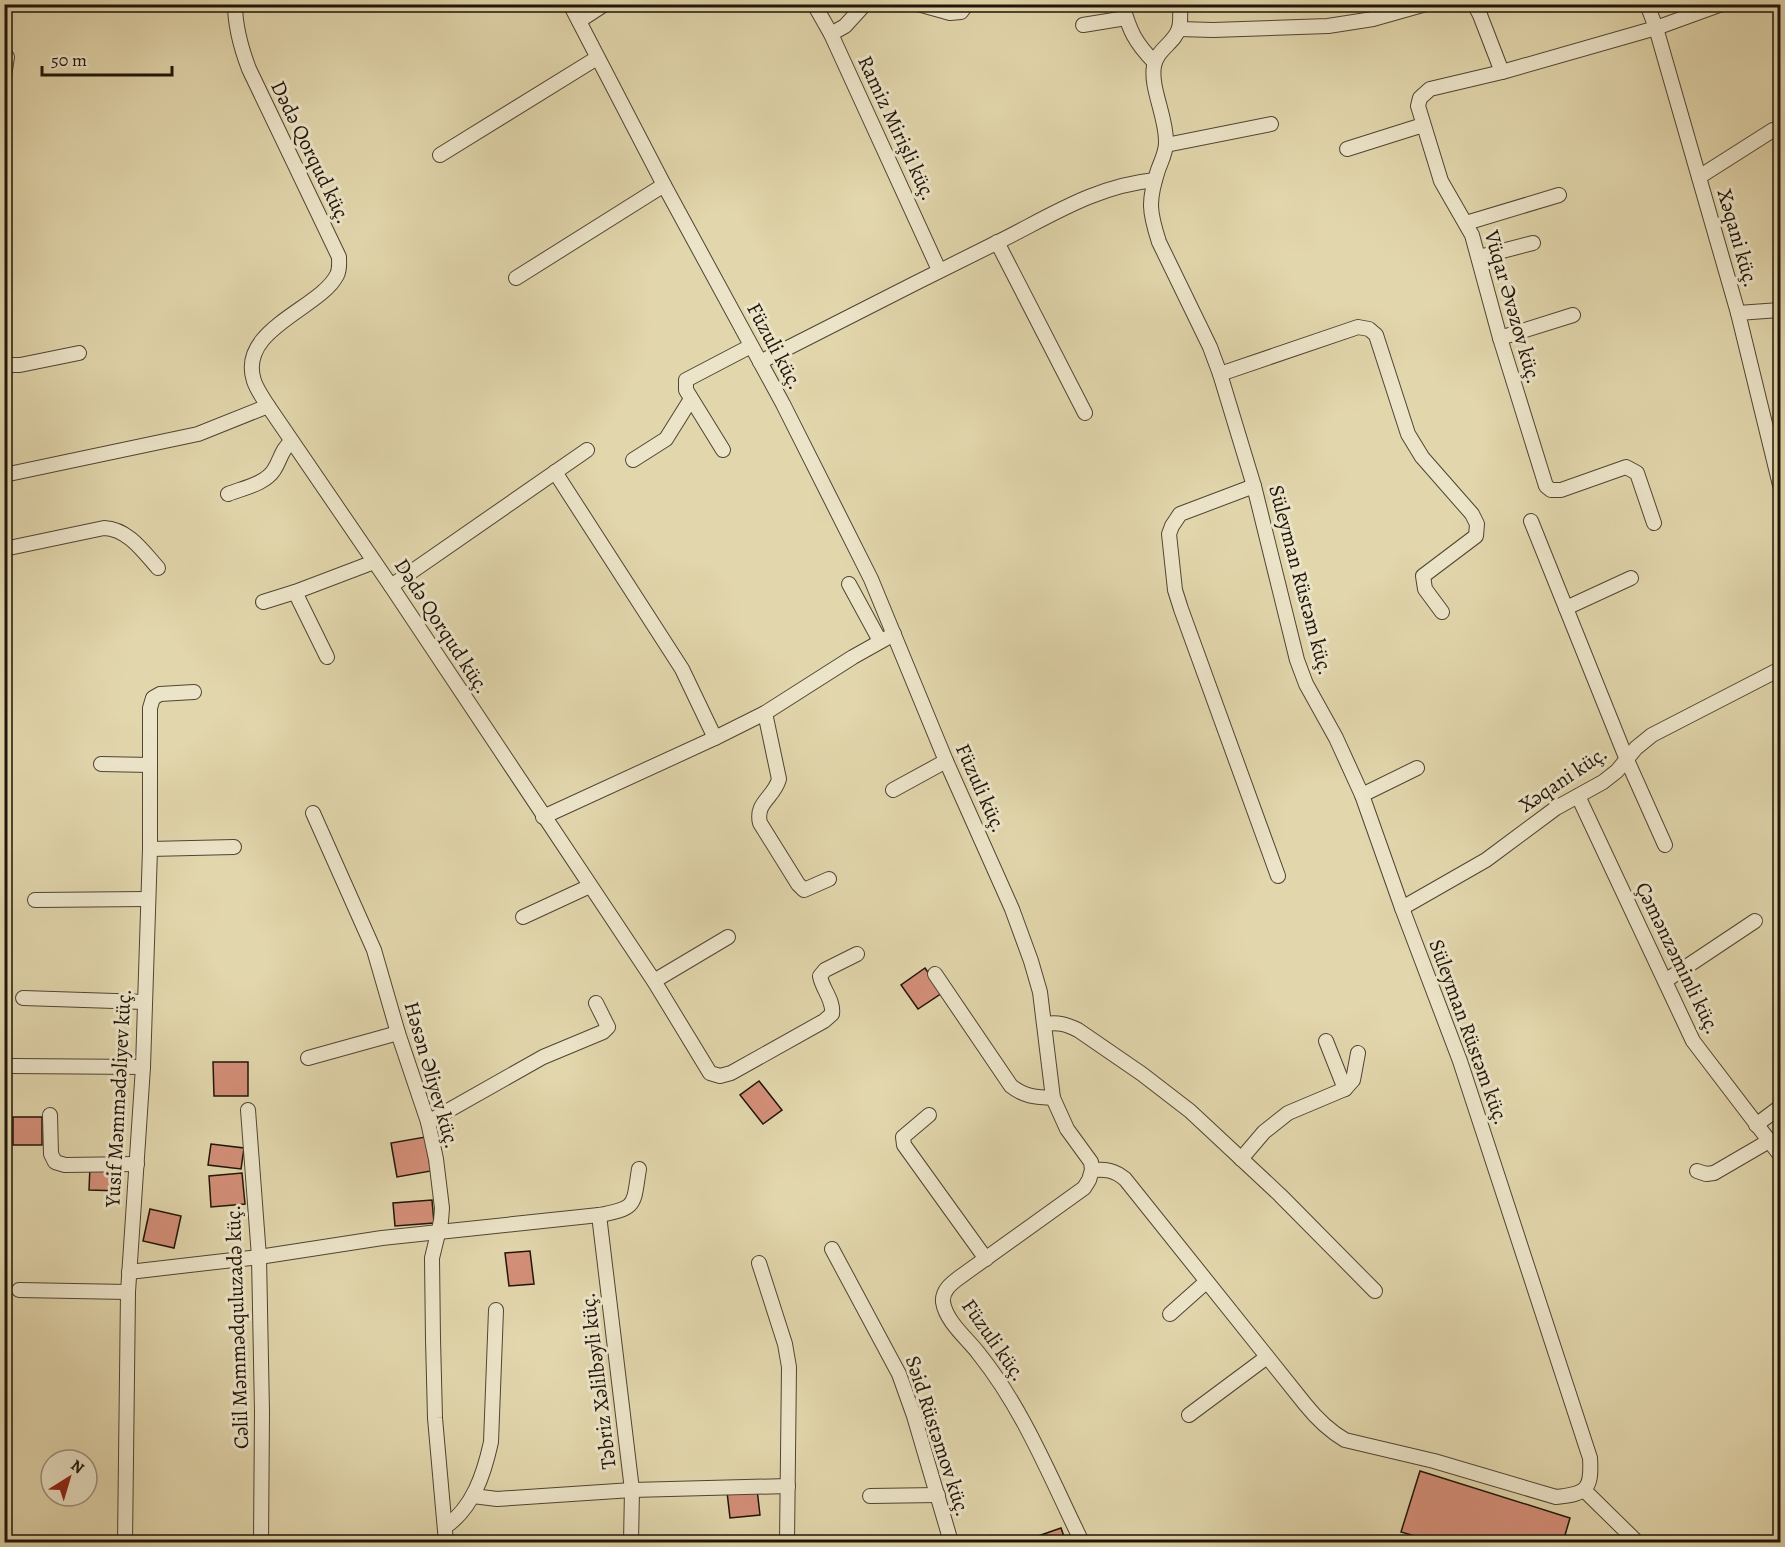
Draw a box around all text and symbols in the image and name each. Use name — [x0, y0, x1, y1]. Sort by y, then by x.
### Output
scale bar — [42, 39, 172, 77]
text: 50 m — [51, 48, 87, 72]
street label: Ramiz Mirişli küç. — [851, 51, 943, 205]
street label: Dədə Qorqud küç. — [264, 76, 358, 228]
street label: Xəqani küç. — [1711, 185, 1765, 291]
street label: Vüqar Əvəzov küç. — [1477, 226, 1548, 387]
street label: Füzuli küç. — [740, 298, 810, 394]
street label: Süleyman Rüstəm küç. — [1262, 482, 1340, 678]
street label: Dədə Qorqud küç. — [388, 553, 496, 699]
street label: Füzuli küç. — [949, 739, 1013, 837]
street label: Xəqani küç. — [1513, 739, 1613, 819]
street label: Çəmənzəminli küç. — [1629, 877, 1727, 1039]
street label: Süleyman Rüstəm küç. — [1422, 935, 1516, 1129]
street label: Yusif Məmmədəliyev küç. — [98, 988, 138, 1209]
street label: Həsən Əliyev küç. — [398, 998, 466, 1152]
street label: Cəlil Məmmədquluzadə küç. — [219, 1204, 255, 1450]
street label: Təbriz Xəlilbəyli küç. — [573, 1291, 623, 1471]
street label: Füzuli küç. — [955, 1293, 1033, 1387]
street label: Səid Rüstəmov küç. — [899, 1352, 977, 1520]
north arrow — [39, 1448, 99, 1508]
text: N — [66, 1455, 89, 1479]

